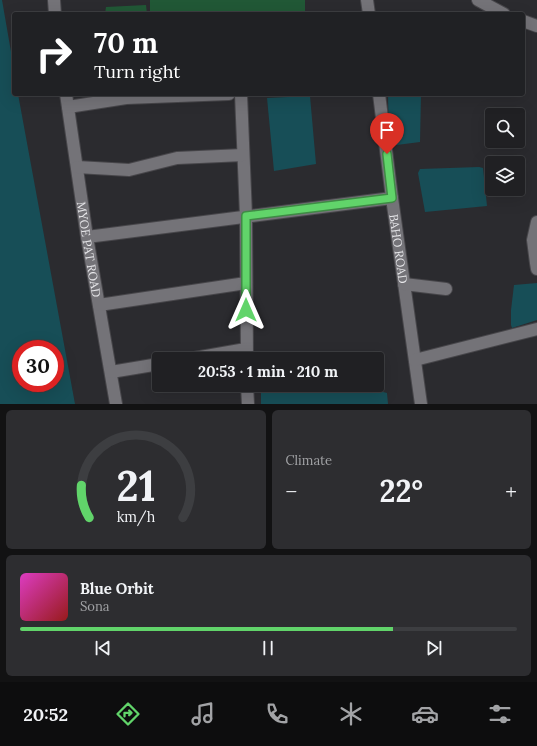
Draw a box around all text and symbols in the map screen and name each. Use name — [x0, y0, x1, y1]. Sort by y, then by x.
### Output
text: 70 m — [94, 25, 158, 61]
icon: right — [28, 28, 80, 80]
text: Turn right — [94, 60, 180, 83]
map controls — [485, 108, 525, 196]
button: search — [485, 108, 525, 148]
pin — [370, 113, 404, 154]
icon: arrive — [376, 119, 398, 141]
button: layers — [485, 156, 525, 196]
street label: MYOE PAT ROAD — [74, 200, 105, 298]
street label: BAHO ROAD — [387, 213, 411, 284]
position arrow — [225, 289, 267, 331]
speed limit sign: 30 — [12, 340, 64, 392]
text: 20:53 · 1 min · 210 m — [198, 362, 338, 381]
text: Climate — [286, 452, 332, 469]
text: 21 — [116, 458, 155, 511]
text: 22° — [380, 472, 423, 510]
text: − — [286, 477, 297, 505]
text: + — [505, 477, 517, 505]
text: km/h — [116, 507, 155, 526]
text: Blue Orbit — [80, 579, 154, 598]
text: Sona — [80, 598, 110, 615]
icon: previous — [92, 637, 114, 659]
icon: pause — [257, 637, 279, 659]
icon: next — [423, 637, 445, 659]
icon: directions — [114, 700, 142, 728]
icon: music — [189, 700, 217, 728]
icon: phone — [263, 700, 291, 728]
icon: climate — [337, 700, 365, 728]
icon: car — [411, 700, 439, 728]
icon: filters — [486, 700, 514, 728]
text: 20:52 — [23, 703, 68, 726]

